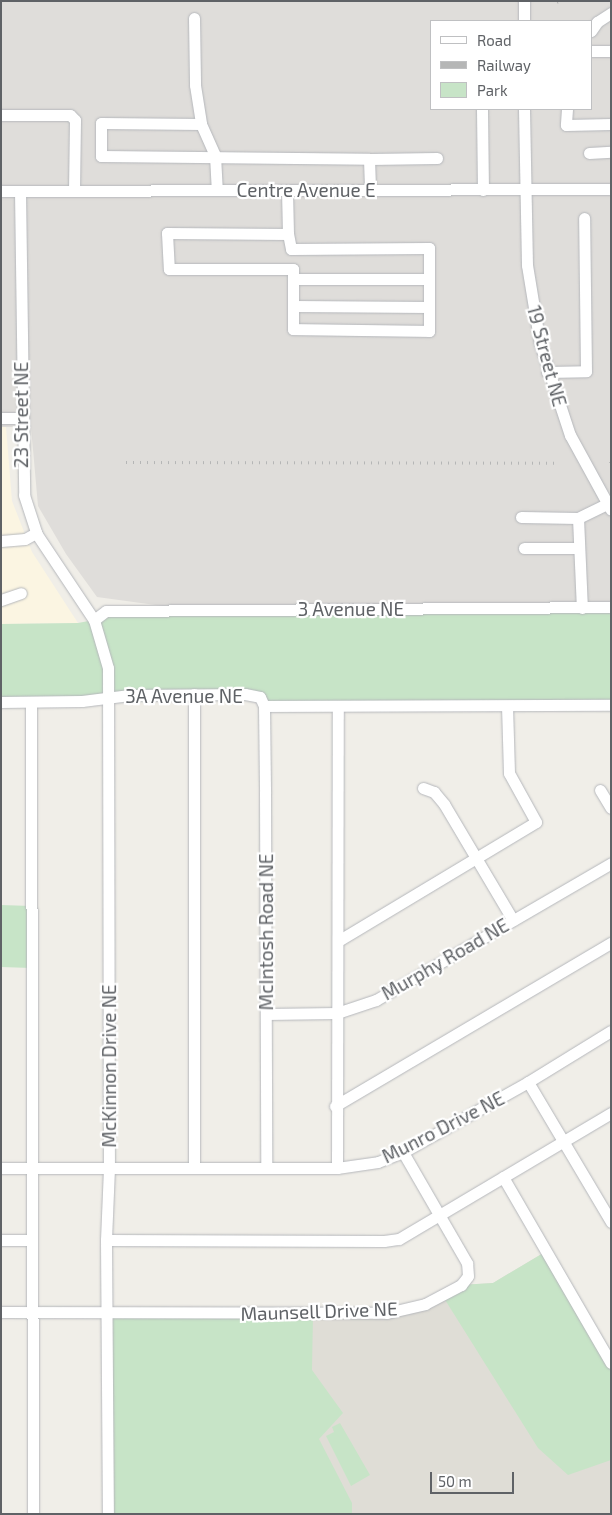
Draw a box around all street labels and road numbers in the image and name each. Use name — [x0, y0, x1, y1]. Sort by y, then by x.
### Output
street label: Centre Avenue E — [236, 179, 376, 201]
street label: 19 Street NE — [523, 303, 571, 409]
street label: 23 Street NE — [10, 362, 32, 468]
street label: 3 Avenue NE — [298, 598, 404, 620]
street label: 3A Avenue NE — [125, 685, 243, 707]
street label: McIntosh Road NE — [255, 854, 277, 1010]
street label: Murphy Road NE — [377, 913, 513, 1005]
street label: McKinnon Drive NE — [98, 984, 120, 1148]
street label: Munro Drive NE — [378, 1086, 508, 1168]
street label: Maunsell Drive NE — [240, 1297, 398, 1325]

